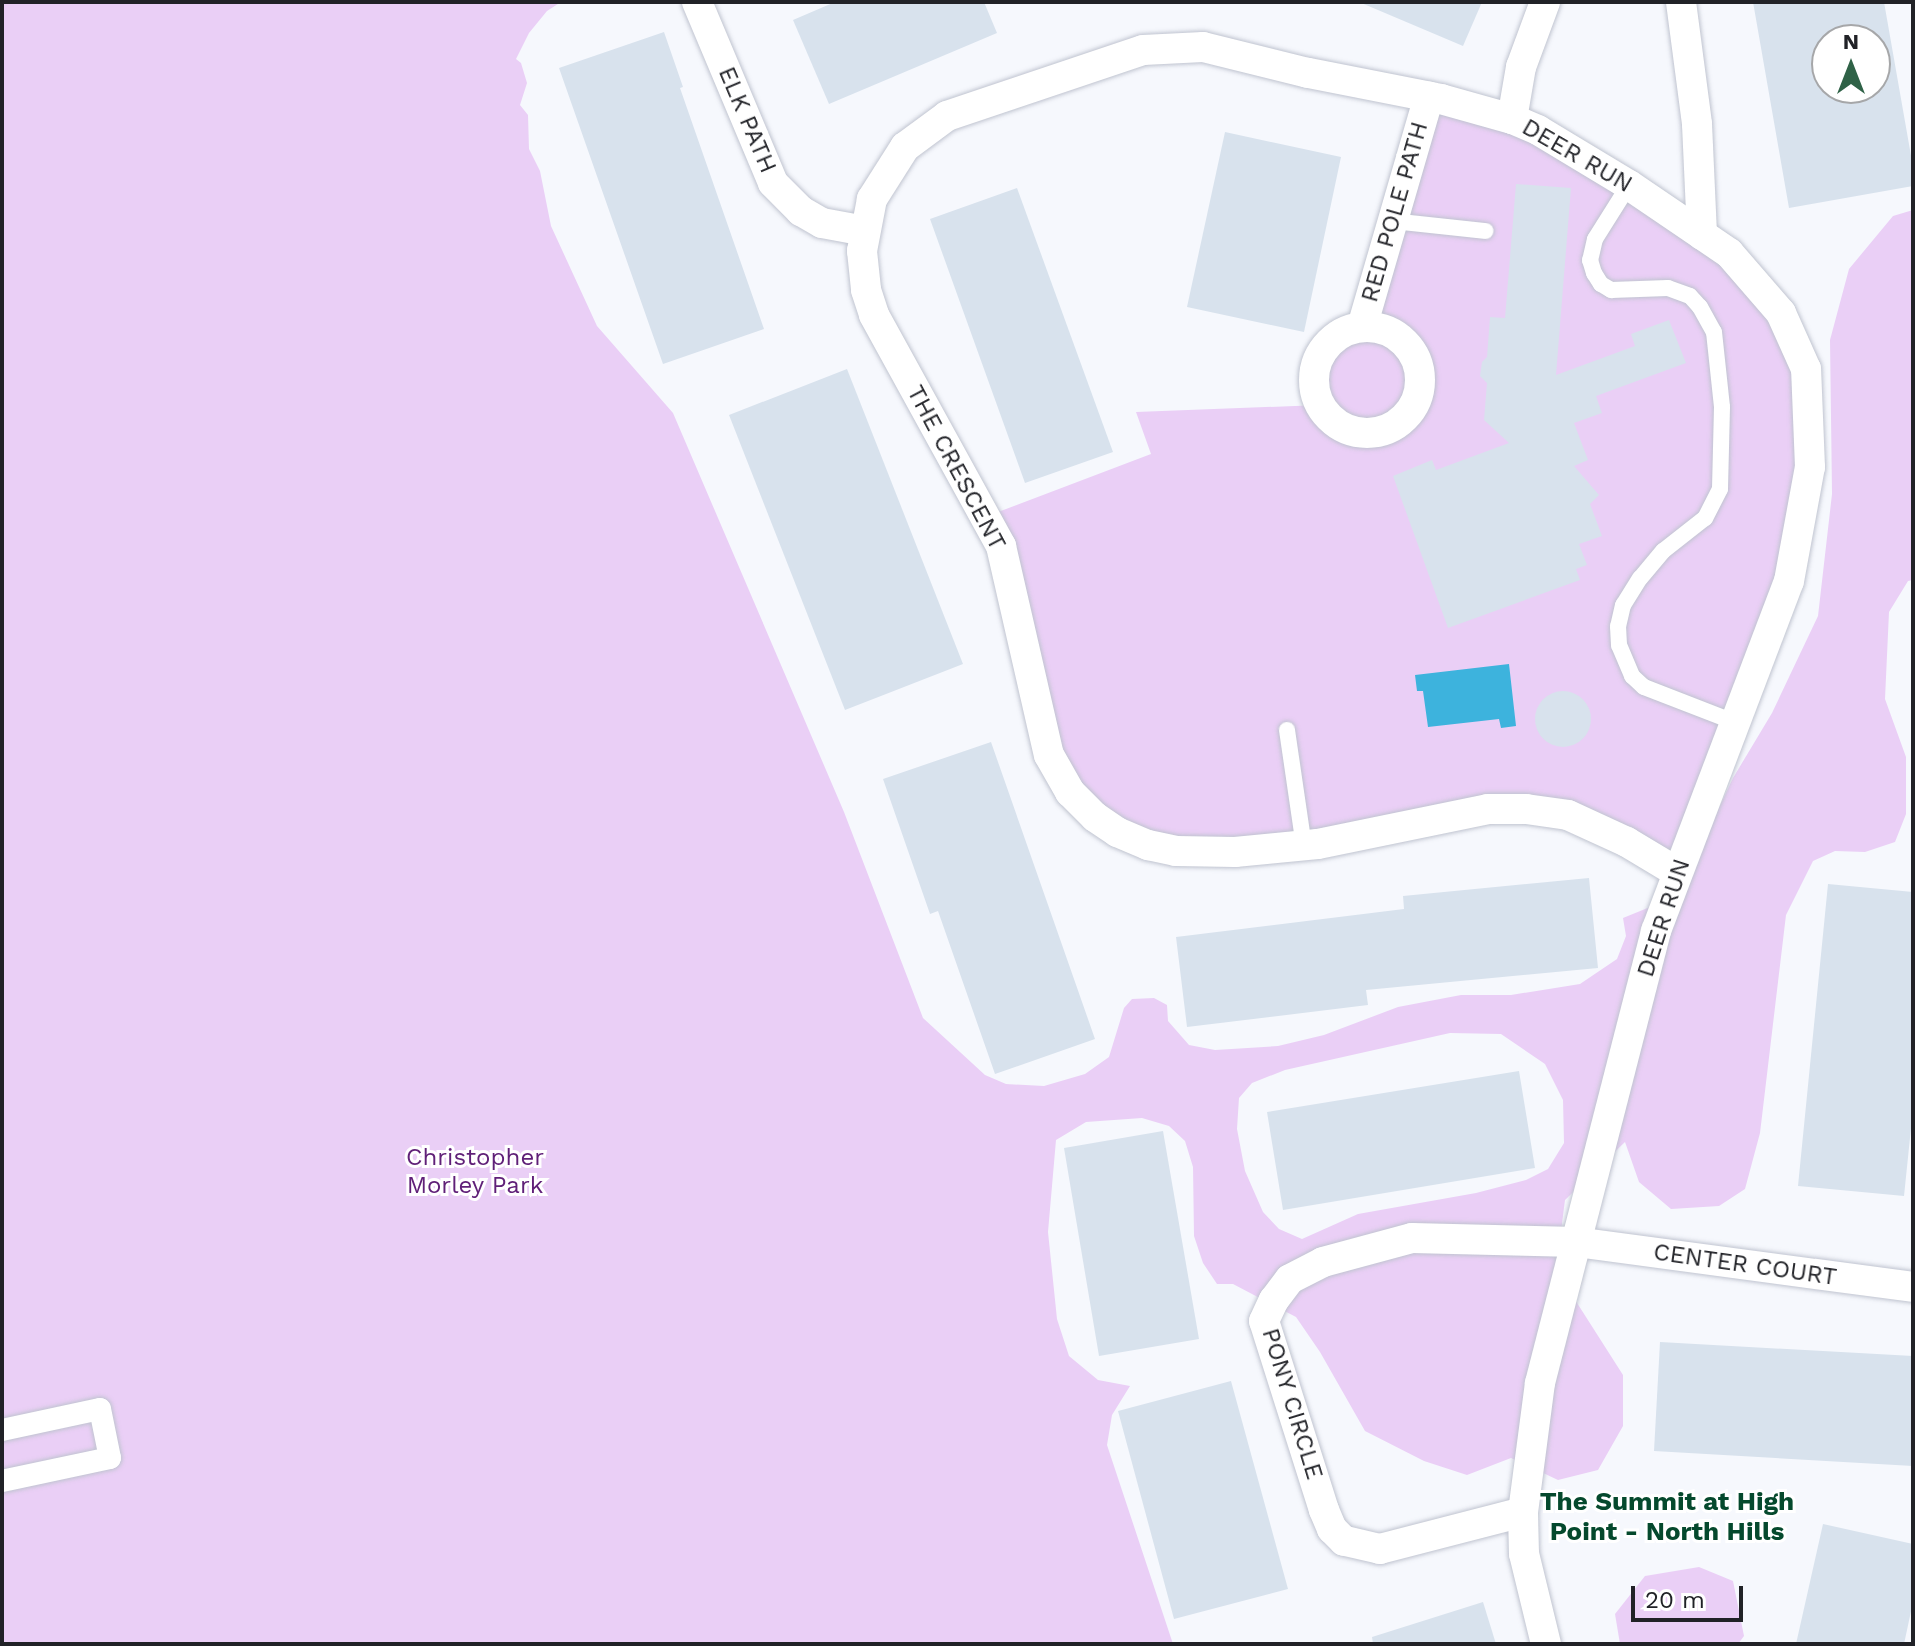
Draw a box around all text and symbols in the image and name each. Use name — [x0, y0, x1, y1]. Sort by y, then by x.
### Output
north arrow — [1811, 24, 1891, 104]
text: N — [1843, 29, 1859, 54]
street label: ELK PATH — [712, 62, 782, 178]
street label: DEER RUN — [1517, 113, 1637, 199]
street label: RED POLE PATH — [1355, 118, 1435, 306]
street label: THE CRESCENT — [900, 381, 1012, 555]
street label: DEER RUN — [1631, 855, 1697, 981]
park label: Christopher Morley Park — [406, 1144, 544, 1200]
street label: CENTER COURT — [1652, 1238, 1838, 1292]
street label: PONY CIRCLE — [1255, 1324, 1329, 1484]
district label: The Summit at High Point - North Hills — [1540, 1486, 1794, 1548]
scale bar — [1635, 1570, 1747, 1620]
text: 20 m — [1645, 1586, 1705, 1614]

